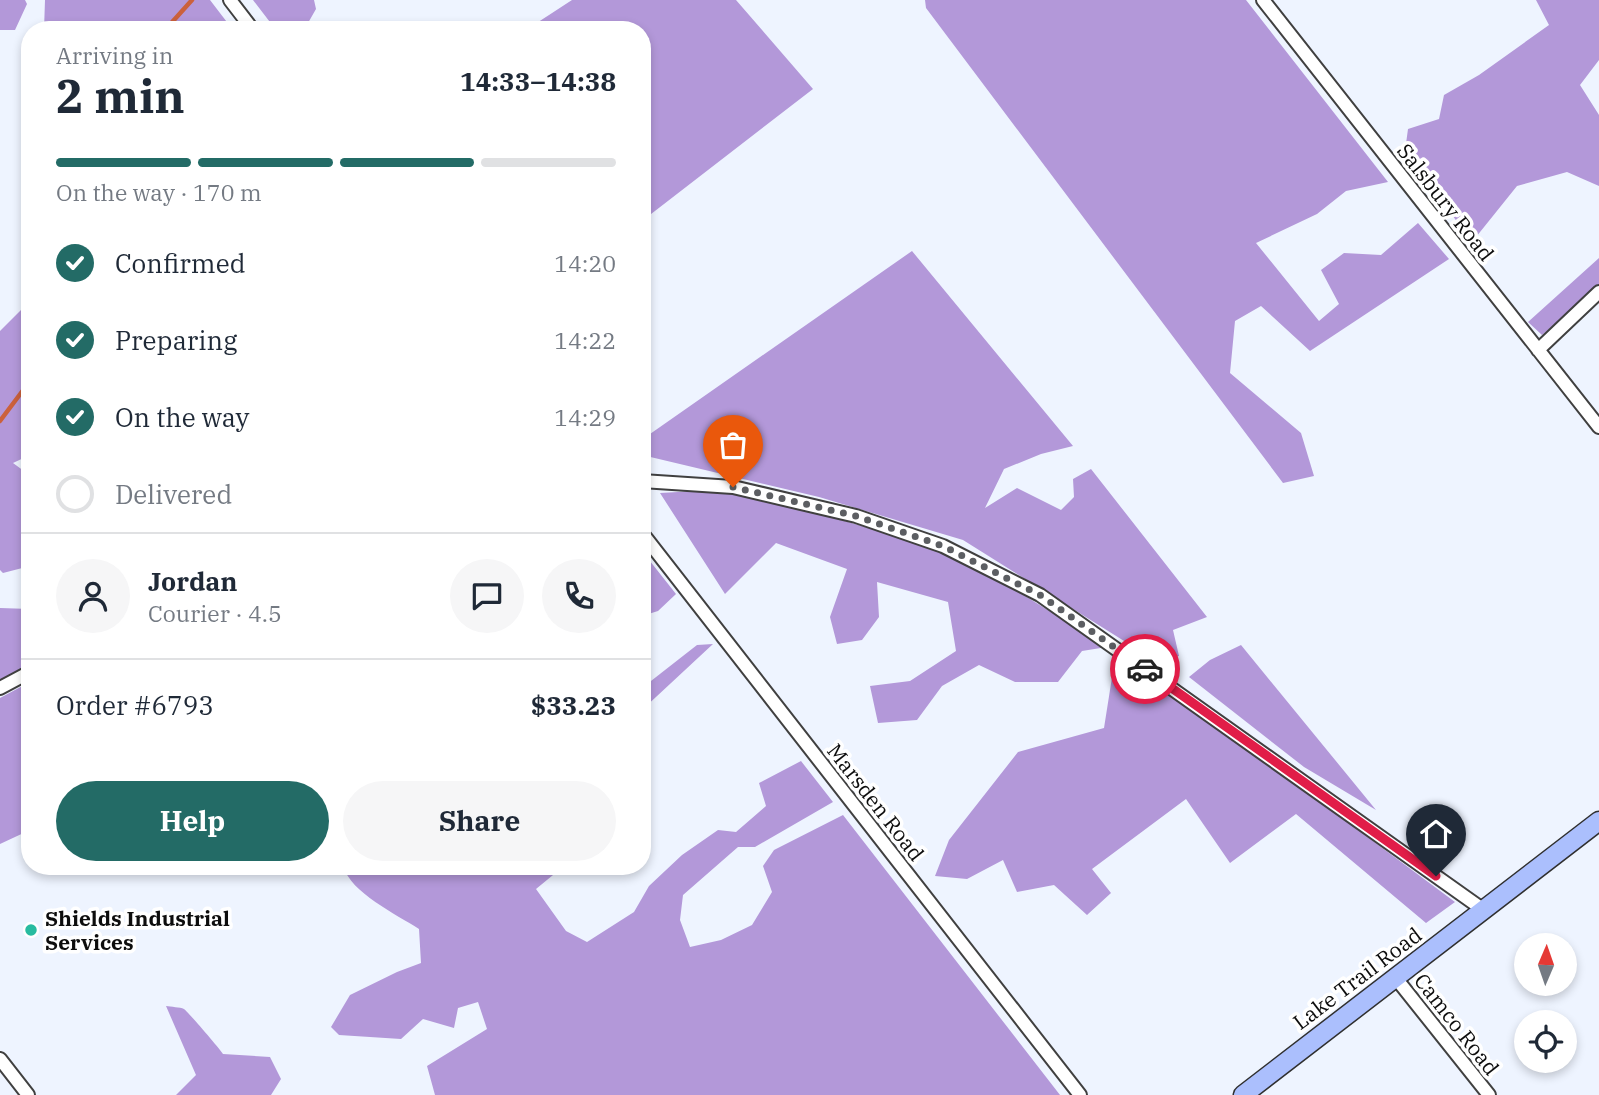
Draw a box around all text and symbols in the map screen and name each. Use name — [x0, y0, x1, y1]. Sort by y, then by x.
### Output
text: Arriving in — [56, 40, 173, 70]
text: 14:33–14:38 — [460, 64, 616, 98]
text: 2 min — [56, 66, 185, 126]
street label: Salsbury Road — [1391, 137, 1501, 267]
text: On the way · 170 m — [56, 177, 262, 207]
icon: check — [56, 244, 94, 282]
text: Confirmed — [115, 246, 246, 280]
text: 14:20 — [554, 248, 616, 278]
icon: check — [56, 321, 94, 359]
text: Preparing — [115, 323, 237, 357]
text: 14:22 — [554, 325, 616, 355]
icon: check — [56, 398, 94, 436]
text: On the way — [115, 400, 249, 434]
text: 14:29 — [554, 402, 616, 432]
pin — [703, 415, 763, 487]
icon: bag — [714, 426, 752, 464]
text: Delivered — [115, 477, 232, 511]
button: person — [56, 559, 130, 633]
button: chat — [450, 559, 524, 633]
button: phone — [542, 559, 616, 633]
text: Jordan — [148, 564, 238, 598]
text: Courier · 4.5 — [148, 598, 282, 628]
courier — [1110, 634, 1180, 704]
icon: car — [1126, 650, 1164, 688]
text: Order #6793 — [56, 688, 214, 722]
text: $33.23 — [531, 688, 616, 722]
street label: Marsden Road — [821, 738, 931, 867]
button: Help — [56, 781, 329, 861]
button: Share — [343, 781, 616, 861]
pin — [1406, 804, 1466, 876]
icon: home — [1417, 815, 1455, 853]
place label: Shields Industrial Services — [45, 904, 230, 956]
street label: Lake Trail Road — [1287, 920, 1427, 1036]
marker: Shields Industrial Services — [23, 922, 39, 938]
north arrow — [1514, 933, 1577, 996]
map controls — [1514, 933, 1577, 1073]
street label: Camco Road — [1408, 967, 1506, 1081]
button: locate — [1514, 1010, 1577, 1073]

